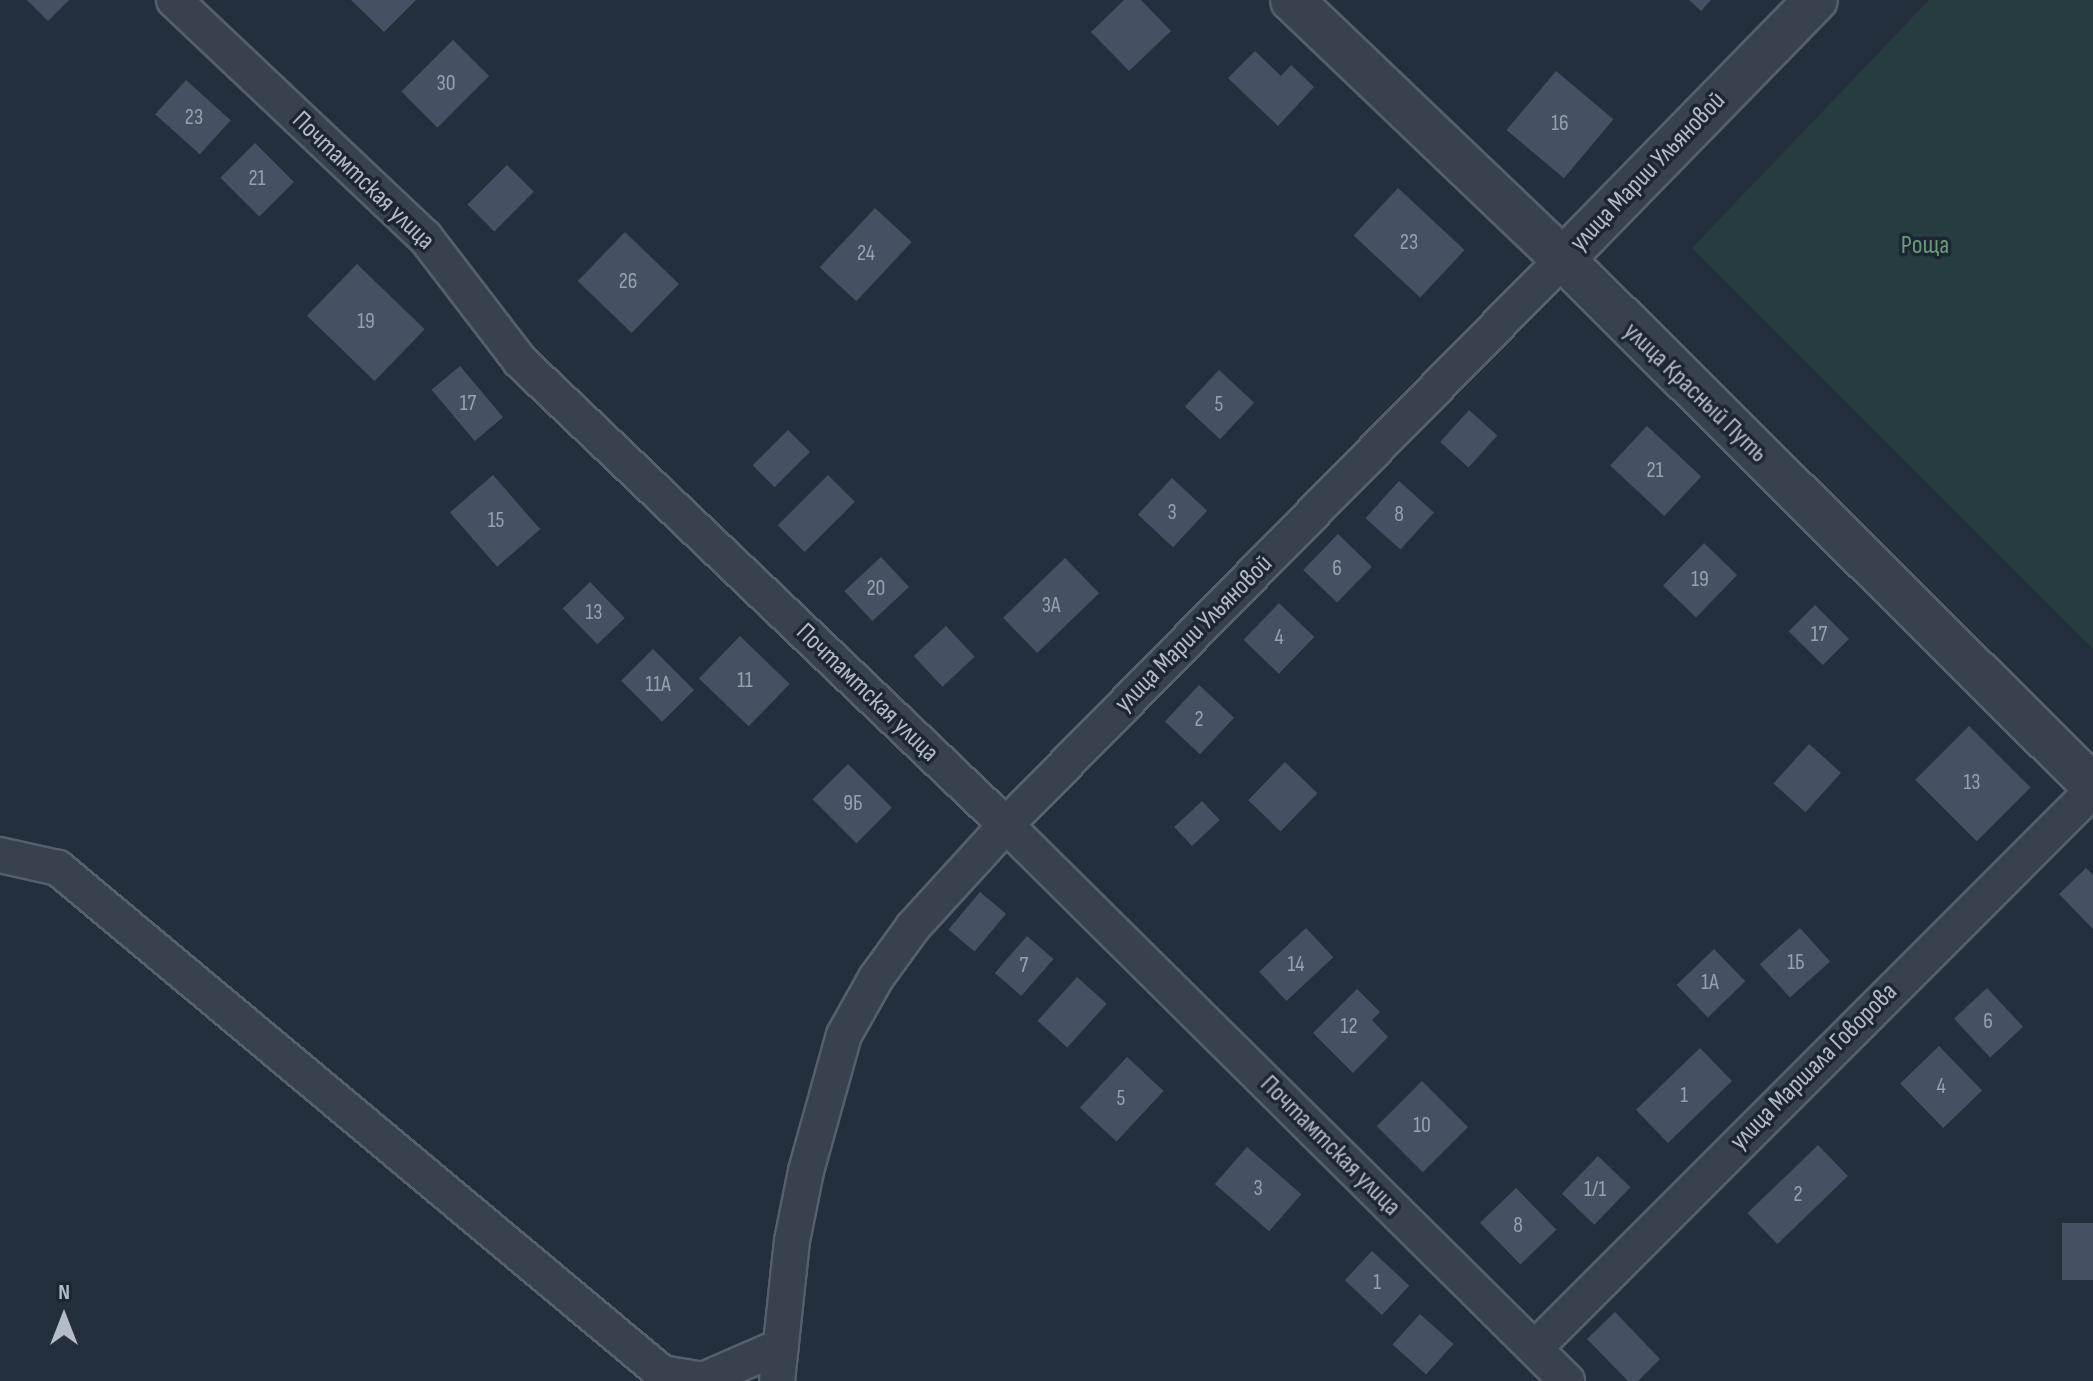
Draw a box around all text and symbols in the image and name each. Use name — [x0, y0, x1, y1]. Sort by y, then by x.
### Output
house number: 30 — [436, 71, 456, 97]
street label: улица Марии Ульяновой — [1564, 86, 1732, 258]
house number: 23 — [185, 105, 203, 131]
street label: Почтамтская улица — [285, 105, 441, 257]
house number: 16 — [1551, 111, 1569, 137]
house number: 21 — [249, 166, 265, 192]
house number: 23 — [1400, 230, 1418, 256]
park label: Роща — [1901, 230, 1949, 262]
house number: 24 — [857, 241, 875, 267]
house number: 26 — [619, 269, 637, 295]
house number: 19 — [357, 309, 375, 335]
street label: улица Красный Путь — [1616, 316, 1774, 470]
house number: 17 — [460, 391, 476, 417]
house number: 5 — [1215, 392, 1223, 418]
house number: 21 — [1647, 458, 1663, 484]
house number: 3 — [1167, 500, 1177, 526]
house number: 8 — [1394, 502, 1404, 528]
house number: 15 — [488, 508, 504, 534]
street label: улица Марии Ульяновой — [1109, 549, 1279, 719]
house number: 6 — [1332, 556, 1342, 582]
house number: 19 — [1691, 567, 1709, 593]
house number: 20 — [867, 576, 885, 602]
house number: 3А — [1042, 593, 1060, 619]
house number: 13 — [586, 600, 602, 626]
street label: Почтамтская улица — [789, 617, 945, 769]
house number: 17 — [1811, 622, 1827, 648]
house number: 4 — [1274, 625, 1284, 651]
house number: 11 — [737, 668, 753, 694]
house number: 11А — [645, 672, 671, 698]
house number: 2 — [1194, 707, 1204, 733]
house number: 13 — [1964, 770, 1980, 796]
house number: 9Б — [843, 791, 863, 817]
house number: 1Б — [1787, 950, 1805, 976]
house number: 14 — [1288, 952, 1304, 978]
house number: 7 — [1020, 953, 1028, 979]
house number: 1А — [1701, 970, 1719, 996]
street label: улица Маршала Говорова — [1724, 977, 1904, 1157]
house number: 6 — [1983, 1009, 1993, 1035]
house number: 12 — [1340, 1014, 1358, 1040]
street label: Почтамтская улица — [1253, 1069, 1407, 1223]
house number: 4 — [1936, 1074, 1946, 1100]
house number: 1 — [1680, 1083, 1688, 1109]
house number: 5 — [1117, 1086, 1125, 1112]
house number: 10 — [1413, 1113, 1431, 1139]
house number: 3 — [1253, 1176, 1263, 1202]
house number: 1/1 — [1584, 1177, 1606, 1203]
house number: 2 — [1793, 1182, 1803, 1208]
house number: 8 — [1513, 1213, 1523, 1239]
house number: 1 — [1373, 1270, 1381, 1296]
north arrow — [24, 1277, 104, 1357]
text: N — [58, 1279, 70, 1306]

